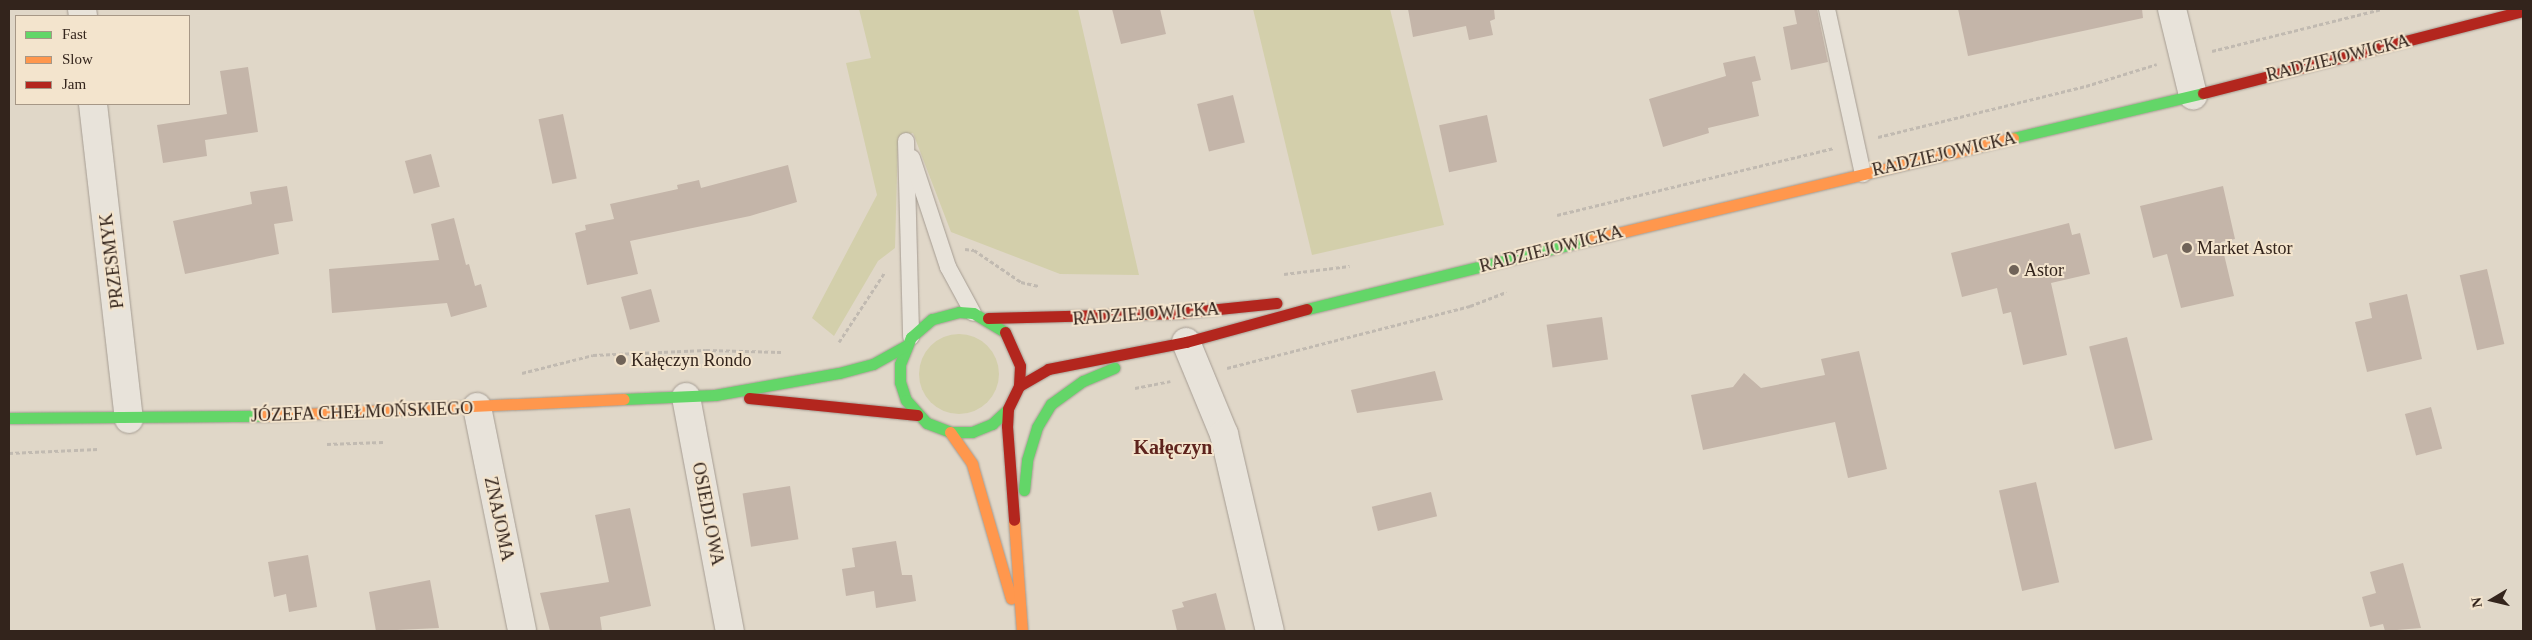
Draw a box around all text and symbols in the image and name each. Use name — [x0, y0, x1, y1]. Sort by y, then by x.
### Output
legend — [15, 15, 190, 105]
text: Fast — [62, 26, 87, 42]
street label: RADZIEJOWICKA — [2264, 30, 2412, 86]
text: Slow — [62, 51, 93, 67]
text: Jam — [62, 76, 86, 92]
street label: RADZIEJOWICKA — [1870, 127, 2018, 181]
street label: PRZESMYK — [95, 212, 129, 310]
street label: RADZIEJOWICKA — [1477, 221, 1625, 277]
place label: Market Astor — [2197, 237, 2293, 259]
marker: Market Astor — [2181, 242, 2193, 254]
place label: Astor — [2024, 259, 2064, 281]
marker: Astor — [2008, 264, 2020, 276]
street label: RADZIEJOWICKA — [1072, 298, 1220, 330]
place label: Kałęczyn Rondo — [631, 349, 751, 371]
marker: Kałęczyn Rondo — [615, 354, 627, 366]
street label: JÓZEFA CHEŁMOŃSKIEGO — [250, 397, 474, 427]
district label: Kałęczyn — [1134, 435, 1212, 459]
street label: OSIEDLOWA — [687, 460, 729, 568]
street label: ZNAJOMA — [479, 475, 519, 563]
north arrow — [2467, 575, 2517, 625]
text: N — [2468, 596, 2485, 609]

